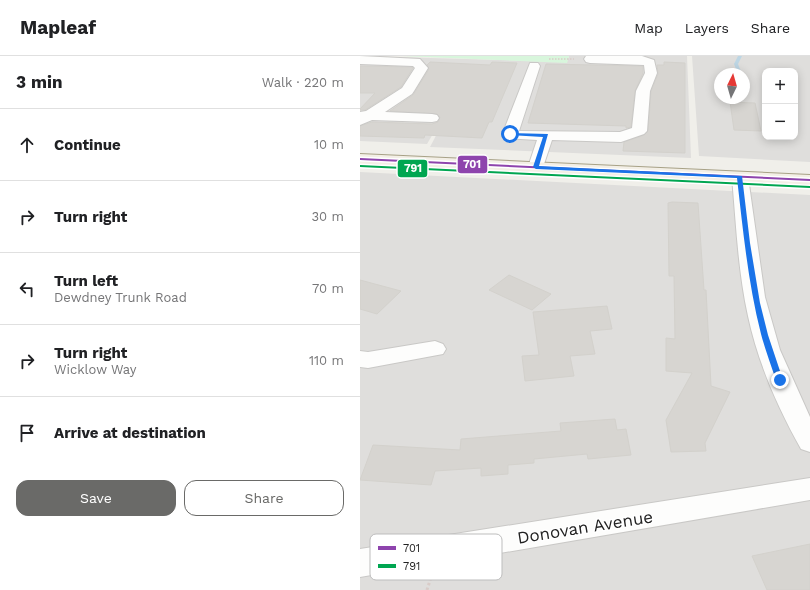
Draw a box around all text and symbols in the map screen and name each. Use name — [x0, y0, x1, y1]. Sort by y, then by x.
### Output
text: Mapleaf — [20, 16, 96, 39]
text: Map — [634, 20, 663, 36]
text: Layers — [685, 20, 729, 36]
text: Share — [751, 20, 790, 36]
north arrow — [714, 68, 750, 104]
map controls — [762, 68, 798, 140]
button: + — [762, 68, 798, 104]
text: 3 min — [16, 72, 62, 92]
text: Walk · 220 m — [262, 75, 344, 90]
button: − — [762, 104, 798, 140]
route start — [501, 125, 519, 143]
icon: ahead — [16, 134, 38, 156]
text: Continue — [54, 136, 121, 154]
text: 10 m — [314, 137, 344, 152]
line badge: 701 — [457, 155, 488, 174]
text: 701 — [463, 158, 481, 171]
line badge: 791 — [397, 159, 428, 178]
text: 791 — [404, 162, 422, 175]
icon: right — [16, 206, 38, 228]
text: Turn right — [54, 208, 127, 226]
text: 30 m — [312, 209, 344, 224]
text: Turn left — [54, 272, 118, 290]
icon: left — [16, 278, 38, 300]
text: 70 m — [312, 281, 344, 296]
text: Dewdney Trunk Road — [54, 290, 187, 305]
text: Turn right — [54, 344, 127, 362]
icon: right — [16, 350, 38, 372]
text: 110 m — [309, 353, 344, 368]
text: Wicklow Way — [54, 362, 137, 377]
route end — [771, 371, 789, 389]
icon: arrive — [16, 422, 38, 444]
text: Arrive at destination — [54, 424, 206, 442]
button: Save — [16, 480, 176, 516]
button: Share — [184, 480, 344, 516]
street label: Donovan Avenue — [516, 506, 654, 548]
legend — [370, 534, 502, 580]
text: 701 — [403, 542, 420, 555]
text: 791 — [403, 560, 420, 573]

